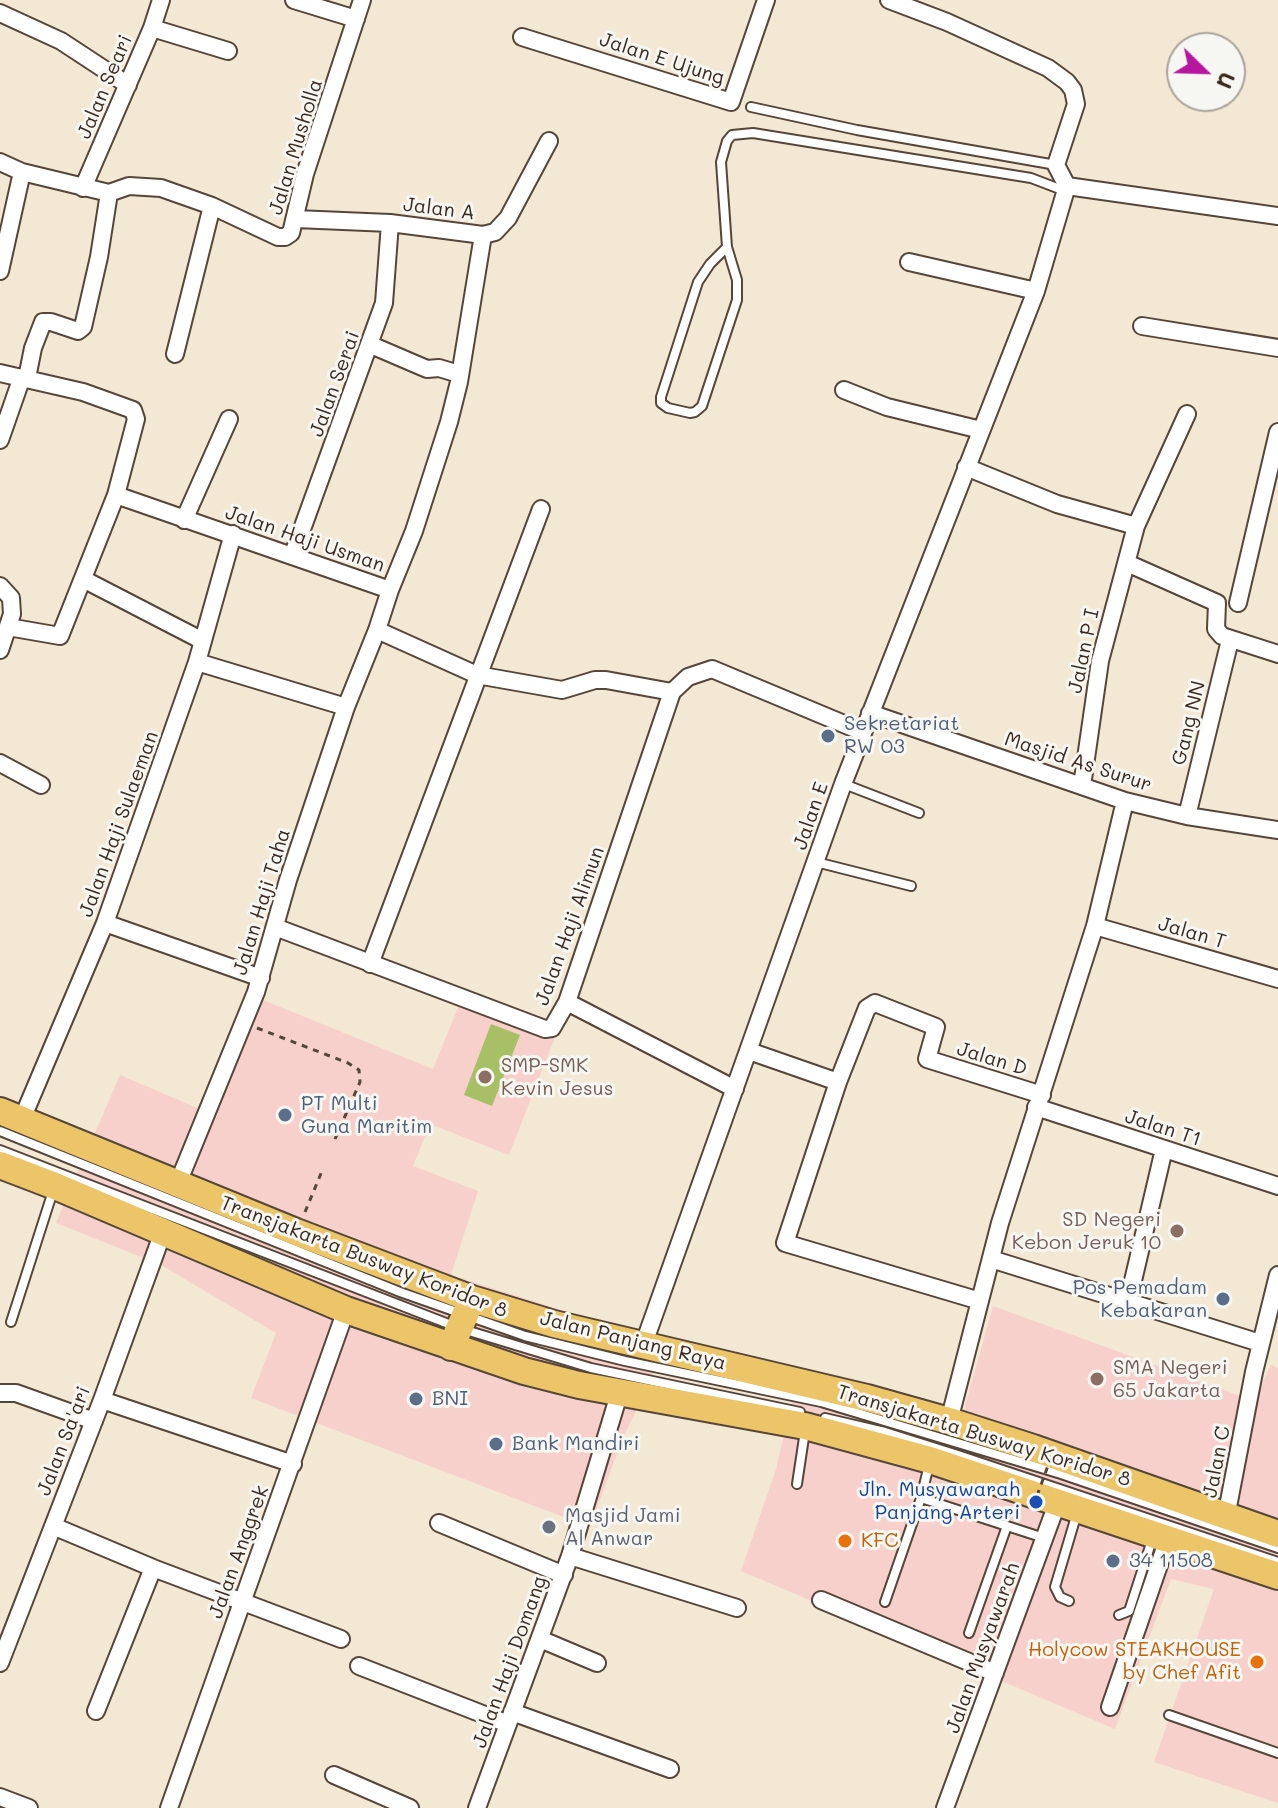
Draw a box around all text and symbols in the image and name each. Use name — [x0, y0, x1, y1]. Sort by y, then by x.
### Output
street label: Jalan E Ujung — [597, 28, 727, 90]
street label: Jalan Seari — [72, 31, 138, 143]
north arrow — [1166, 32, 1246, 112]
text: U — [1210, 68, 1243, 94]
street label: Jalan Musholla — [264, 76, 328, 218]
street label: Jalan A — [402, 193, 476, 225]
street label: Jalan Serai — [305, 328, 365, 440]
street label: Jalan Haji Usman — [222, 500, 388, 578]
street label: Jalan P I — [1063, 607, 1105, 695]
street label: Gang NN — [1167, 678, 1211, 768]
place label: Sekretariat RW 03 — [844, 712, 959, 759]
marker: Sekretariat RW 03 — [819, 727, 837, 745]
street label: Masjid As Surur — [1001, 727, 1155, 797]
street label: Jalan Haji Sulaeman — [74, 728, 164, 920]
street label: Jalan E — [788, 779, 834, 853]
street label: Jalan Haji Taha — [228, 826, 296, 978]
street label: Jalan Haji Alimun — [530, 843, 610, 1009]
street label: Jalan T — [1155, 912, 1229, 954]
street label: Jalan D — [954, 1037, 1030, 1081]
place label: SMP-SMK Kevin Jesus — [501, 1054, 613, 1101]
marker: SMP-SMK Kevin Jesus — [476, 1068, 494, 1086]
place label: PT Multi Guna Maritim — [301, 1092, 432, 1139]
street label: Jalan T1 — [1122, 1104, 1204, 1152]
marker: PT Multi Guna Maritim — [276, 1106, 294, 1124]
street label: Transjakarta Busway Koridor 8 — [217, 1191, 511, 1323]
place label: SD Negeri Kebon Jeruk 10 — [1012, 1208, 1161, 1255]
marker: SD Negeri Kebon Jeruk 10 — [1168, 1222, 1186, 1240]
place label: Pos Pemadam Kebakaran — [1073, 1276, 1207, 1323]
marker: Pos Pemadam Kebakaran — [1214, 1290, 1232, 1308]
street label: Jalan Panjang Raya — [538, 1306, 728, 1376]
place label: SMA Negeri 65 Jakarta — [1113, 1356, 1228, 1403]
marker: SMA Negeri 65 Jakarta — [1088, 1370, 1106, 1388]
street label: Transjakarta Busway Koridor 8 — [834, 1380, 1134, 1492]
street label: Jalan Sa'ari — [32, 1383, 96, 1499]
place label: BNI — [432, 1387, 468, 1411]
marker: BNI — [407, 1390, 425, 1408]
street label: Jalan C — [1198, 1424, 1236, 1500]
place label: Bank Mandiri — [512, 1432, 639, 1456]
marker: Bank Mandiri — [487, 1435, 505, 1453]
place label: Jln. Musyawarah Panjang Arteri — [859, 1478, 1020, 1525]
street label: Jalan Anggrek — [204, 1482, 274, 1622]
marker: Jln. Musyawarah Panjang Arteri — [1027, 1493, 1045, 1511]
place label: Masjid Jami Al Anwar — [565, 1504, 681, 1551]
marker: Masjid Jami Al Anwar — [540, 1518, 558, 1536]
place label: KFC — [861, 1529, 899, 1553]
marker: KFC — [836, 1532, 854, 1550]
place label: 34 11508 — [1129, 1549, 1213, 1573]
marker: 34 11508 — [1104, 1552, 1122, 1570]
street label: Jalan Musyawarah — [941, 1559, 1025, 1737]
street label: Jalan Haji Domang — [468, 1573, 552, 1751]
place label: Holycow STEAKHOUSE by Chef Afit — [1028, 1638, 1241, 1685]
marker: Holycow STEAKHOUSE by Chef Afit — [1248, 1653, 1266, 1671]

